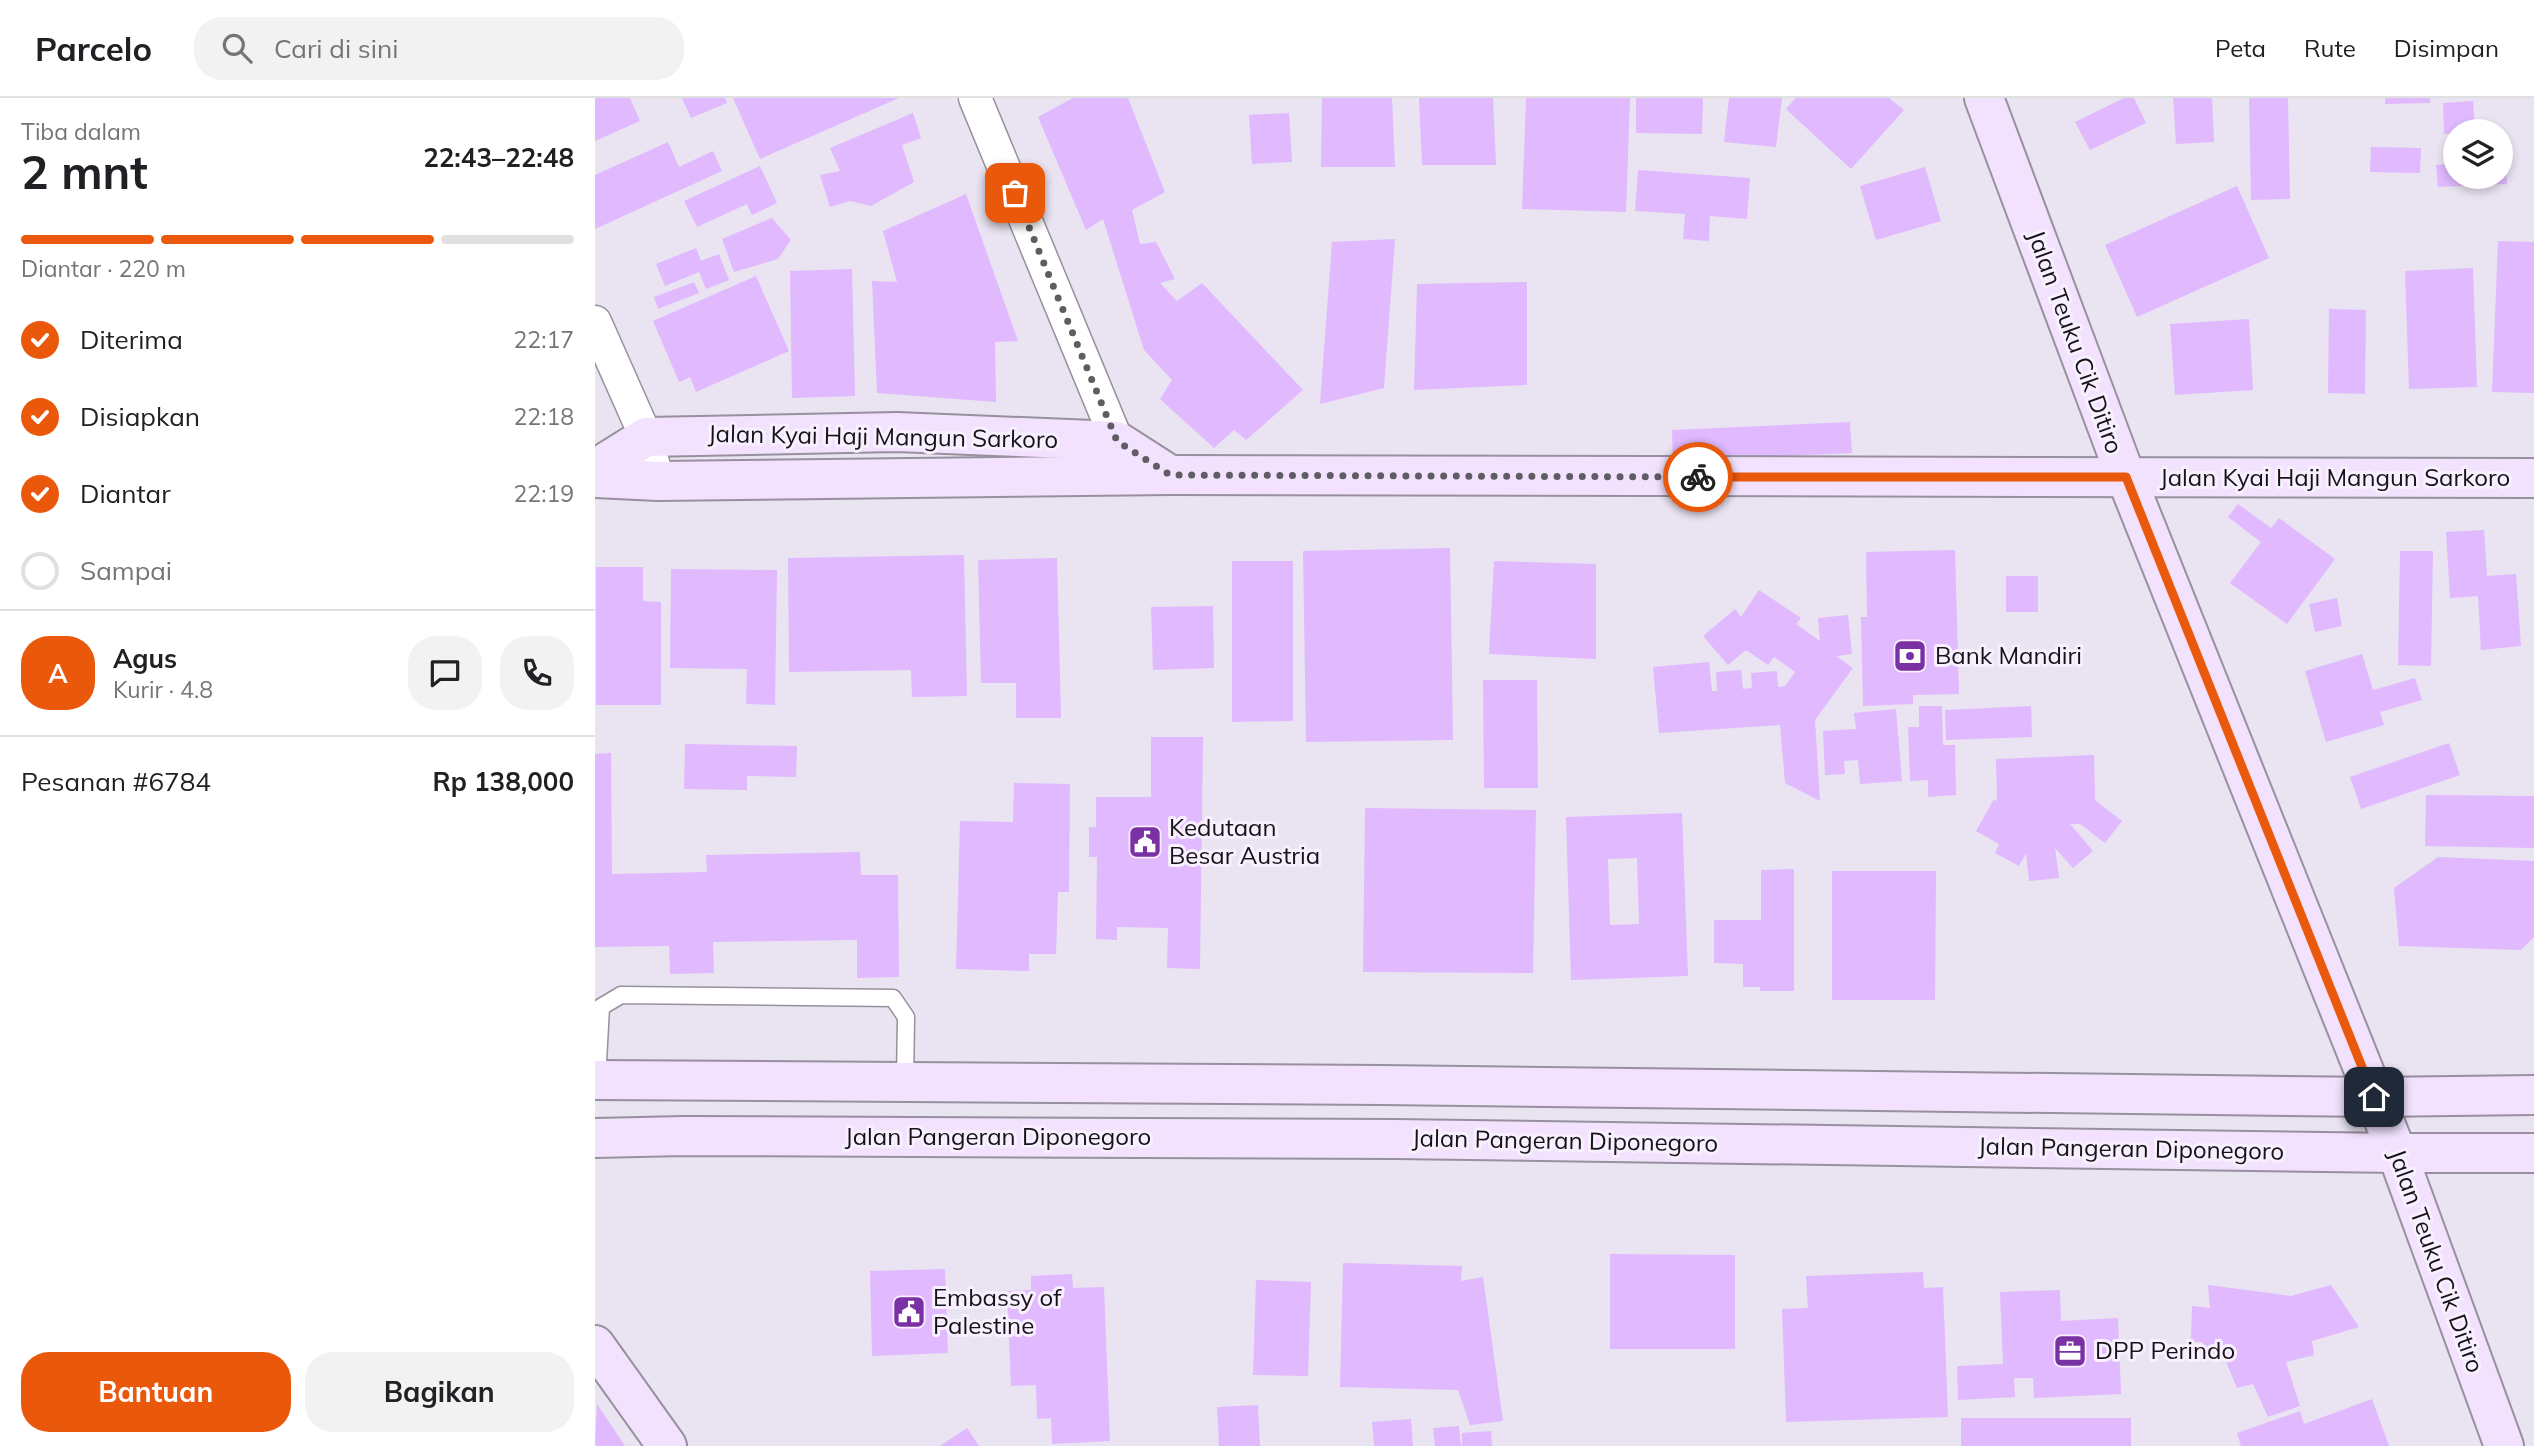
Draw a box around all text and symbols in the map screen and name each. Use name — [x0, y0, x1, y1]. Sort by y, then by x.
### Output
search box — [194, 17, 684, 80]
text: Parcelo — [35, 28, 152, 69]
icon: search — [218, 29, 256, 67]
text: Cari di sini — [274, 32, 398, 65]
text: Peta — [2215, 33, 2266, 63]
text: Rute — [2304, 33, 2356, 63]
text: Disimpan — [2394, 33, 2499, 63]
text: Tiba dalam — [21, 117, 141, 146]
map controls — [2443, 119, 2513, 189]
button: layers — [2443, 119, 2513, 189]
text: 22:43–22:48 — [423, 141, 574, 174]
text: 2 mnt — [21, 143, 148, 201]
pin — [985, 163, 1045, 223]
icon: bag — [996, 174, 1034, 212]
street label: Jalan Teuku Cik Ditiro — [2022, 226, 2130, 457]
text: Diantar · 220 m — [21, 254, 186, 283]
icon: check — [21, 321, 59, 359]
text: Diterima — [80, 323, 183, 356]
text: 22:17 — [514, 325, 574, 354]
icon: check — [21, 398, 59, 436]
text: Disiapkan — [80, 400, 200, 433]
text: 22:18 — [514, 402, 574, 431]
street label: Jalan Kyai Haji Mangun Sarkoro — [708, 418, 1058, 454]
courier — [1663, 442, 1733, 512]
icon: bike — [1679, 458, 1717, 496]
street label: Jalan Kyai Haji Mangun Sarkoro — [2160, 462, 2510, 492]
icon: check — [21, 475, 59, 513]
text: Diantar — [80, 477, 171, 510]
text: 22:19 — [514, 479, 574, 508]
text: Sampai — [80, 554, 172, 587]
button: chat — [408, 636, 482, 710]
button: phone — [500, 636, 574, 710]
bank icon: Bank Mandiri — [1891, 637, 1929, 675]
place label: Bank Mandiri — [1935, 640, 2082, 670]
text: Agus — [113, 642, 177, 675]
text: A — [48, 657, 68, 690]
text: Kurir · 4.8 — [113, 675, 213, 704]
text: Pesanan #6784 — [21, 765, 211, 798]
text: Rp 138,000 — [432, 765, 574, 798]
place label: Kedutaan Besar Austria — [1169, 812, 1320, 870]
public building icon: Kedutaan Besar Austria — [1126, 823, 1164, 861]
pin — [2344, 1067, 2404, 1127]
icon: home — [2355, 1078, 2393, 1116]
street label: Jalan Pangeran Diponegoro — [845, 1121, 1151, 1151]
street label: Jalan Pangeran Diponegoro — [1412, 1122, 1718, 1158]
street label: Jalan Pangeran Diponegoro — [1978, 1130, 2284, 1166]
street label: Jalan Teuku Cik Ditiro — [2383, 1145, 2491, 1376]
place label: Embassy of Palestine — [933, 1282, 1062, 1340]
public building icon: Embassy of Palestine — [890, 1293, 928, 1331]
office icon: DPP Perindo — [2051, 1332, 2089, 1370]
place label: DPP Perindo — [2095, 1335, 2235, 1365]
button: Bantuan — [21, 1352, 291, 1432]
button: Bagikan — [305, 1352, 574, 1432]

